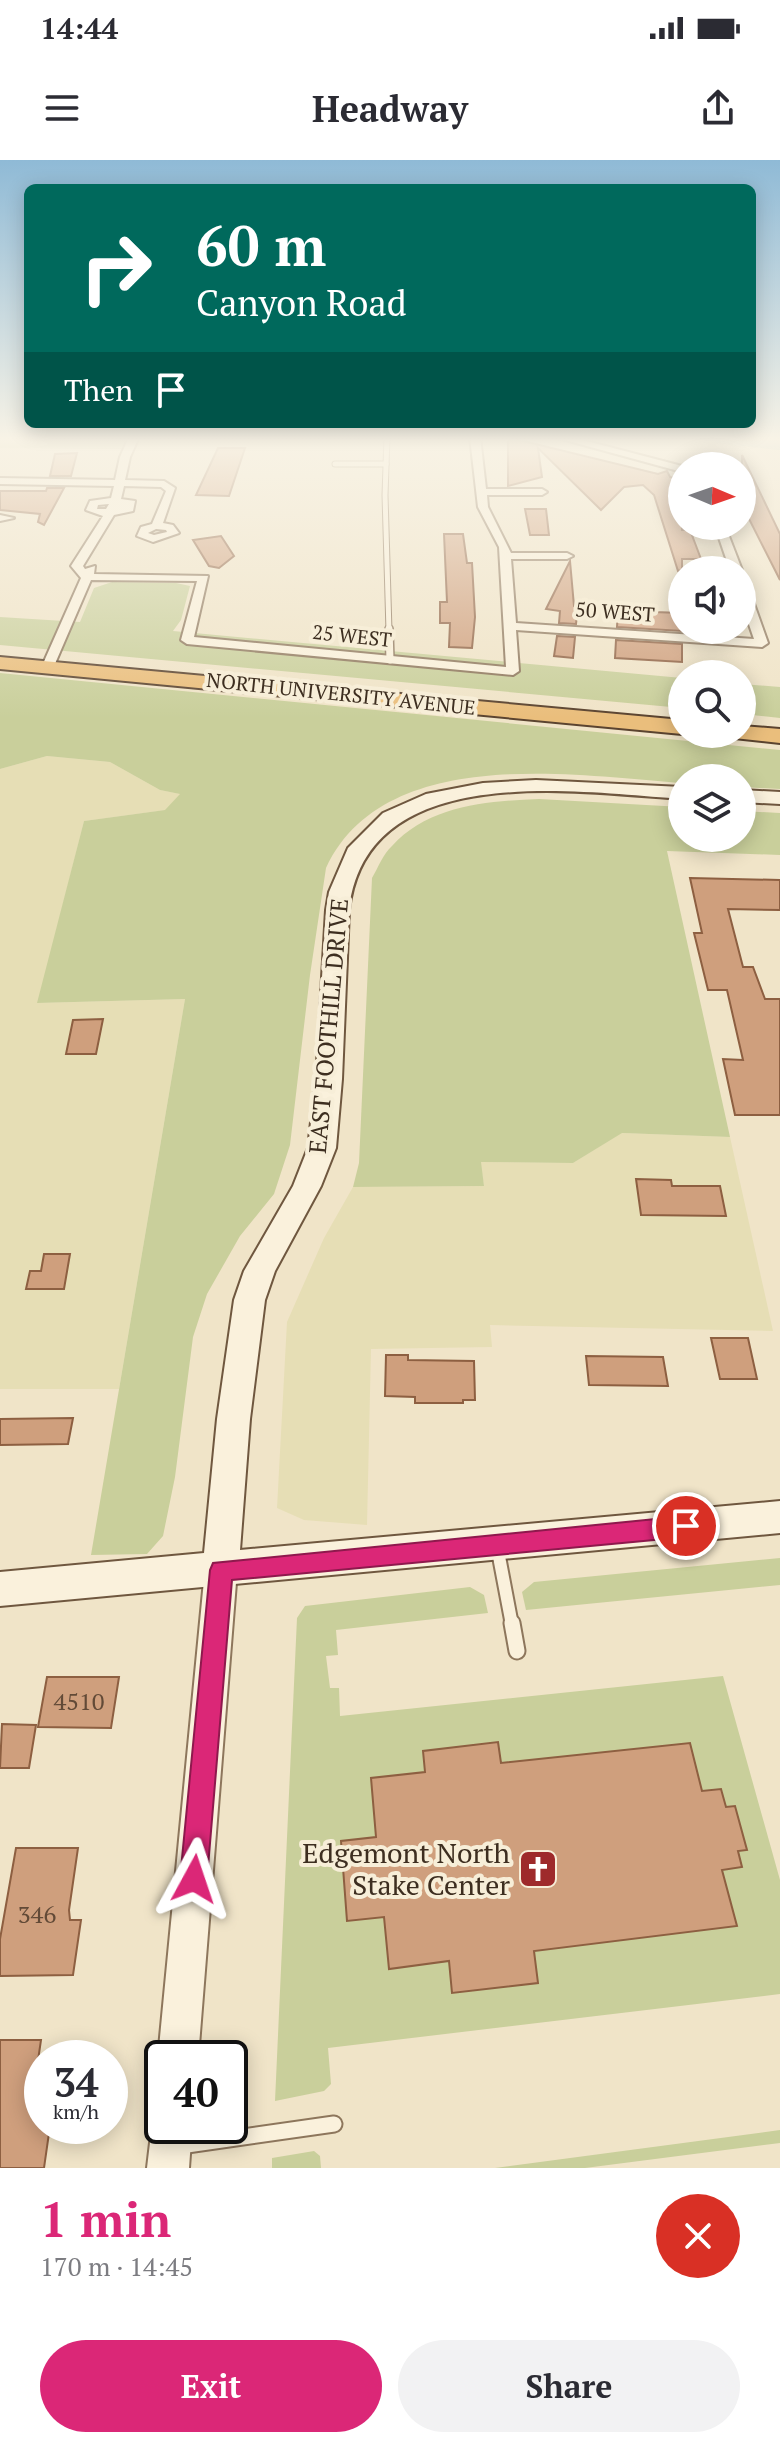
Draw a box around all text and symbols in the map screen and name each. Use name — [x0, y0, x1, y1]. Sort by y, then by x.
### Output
text: 14:44 — [40, 8, 118, 48]
text: Headway — [312, 85, 468, 132]
icon: menu — [40, 86, 84, 130]
icon: share — [696, 86, 740, 130]
text: 60 m — [196, 208, 326, 282]
icon: right — [64, 216, 168, 320]
text: Canyon Road — [196, 279, 407, 326]
icon: arrive — [149, 368, 193, 412]
text: Then — [64, 370, 133, 410]
north arrow — [668, 452, 756, 540]
map controls — [668, 452, 756, 852]
button: sound — [668, 556, 756, 644]
street label: 50 WEST — [574, 595, 656, 628]
street label: 25 WEST — [311, 618, 393, 653]
button: search — [668, 660, 756, 748]
street label: NORTH UNIVERSITY AVENUE — [205, 666, 477, 721]
button: layers — [668, 764, 756, 852]
street label: EAST FOOTHILL DRIVE — [301, 897, 355, 1155]
pin — [652, 1492, 720, 1560]
icon: arrive — [664, 1504, 708, 1548]
house number: 4510 — [53, 1685, 105, 1717]
place label: Edgemont North Stake Center — [302, 1834, 510, 1903]
position arrow — [152, 1837, 236, 1921]
church icon: Edgemont North Stake Center — [517, 1848, 559, 1890]
house number: 346 — [18, 1898, 56, 1930]
speed limit sign: 40 — [144, 2040, 248, 2144]
text: 34 — [53, 2055, 99, 2108]
text: km/h — [53, 2098, 99, 2125]
text: 1 min — [40, 2187, 171, 2251]
button: close — [656, 2194, 740, 2278]
text: 170 m · 14:45 — [40, 2249, 193, 2283]
button: Exit — [40, 2340, 382, 2432]
button: Share — [398, 2340, 740, 2432]

